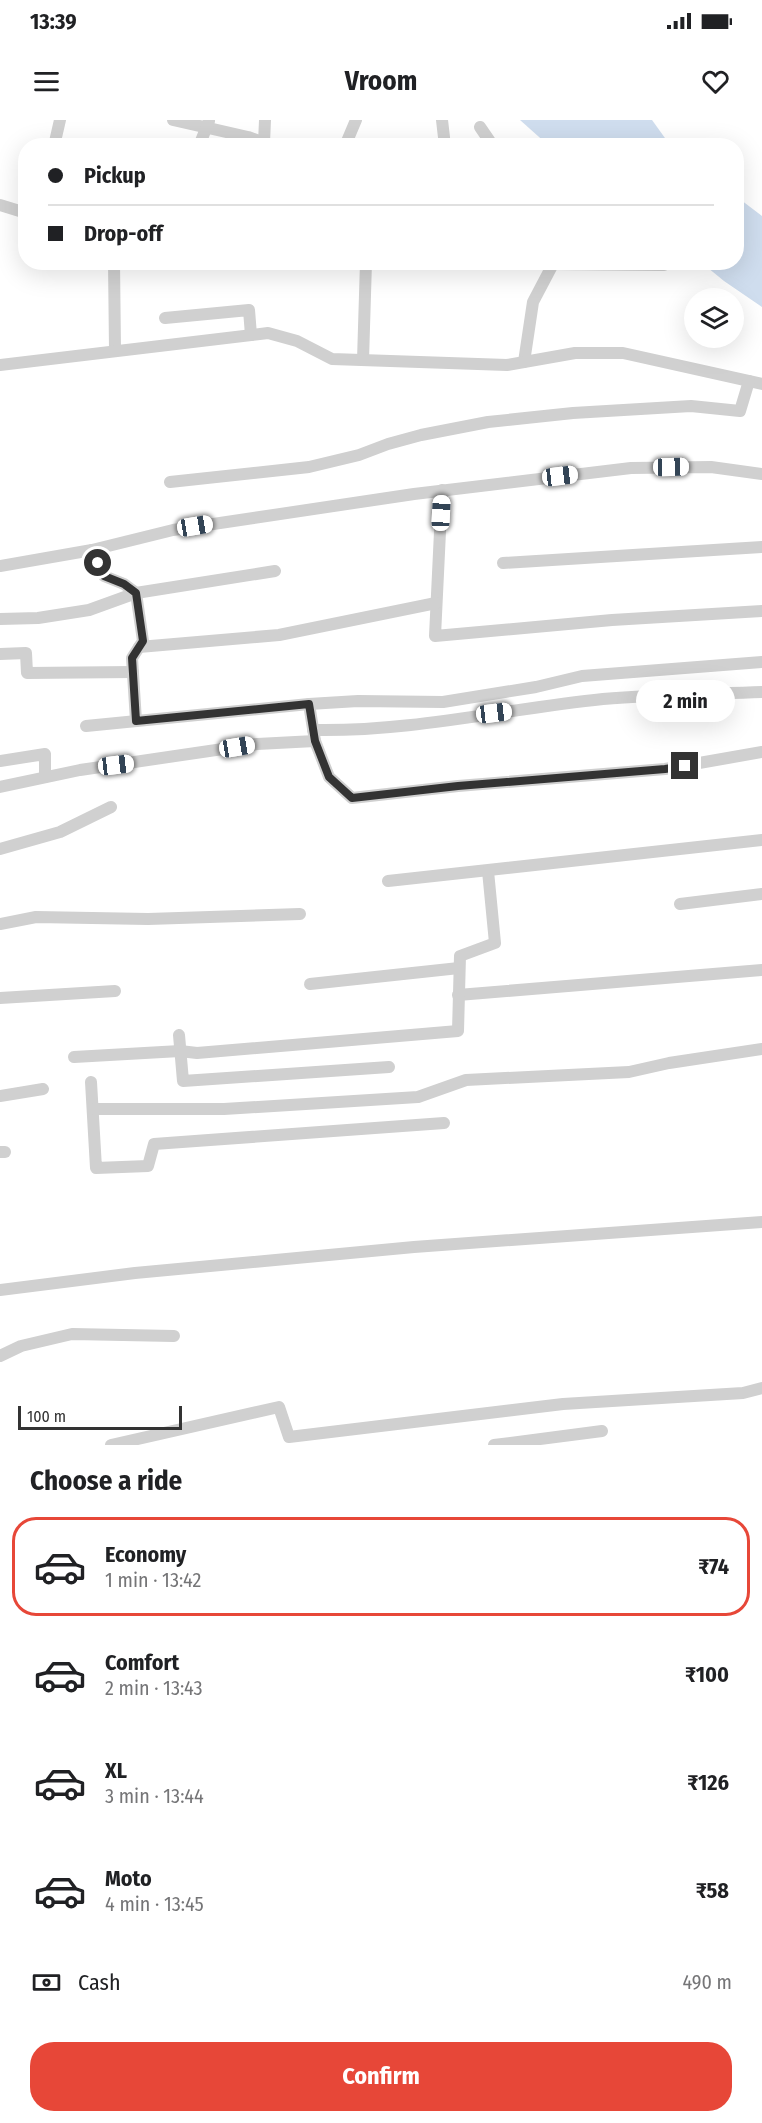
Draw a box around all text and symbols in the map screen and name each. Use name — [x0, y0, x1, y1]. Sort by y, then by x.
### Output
text: 13:39 — [30, 8, 77, 35]
icon: menu — [30, 65, 63, 98]
text: Vroom — [345, 65, 417, 97]
icon: heart — [699, 65, 732, 98]
text: Pickup — [84, 162, 146, 189]
text: Drop-off — [84, 220, 163, 247]
map controls — [684, 288, 744, 348]
button: layers — [684, 288, 744, 348]
car — [653, 458, 689, 476]
car — [541, 465, 579, 487]
car — [431, 495, 451, 531]
car — [176, 514, 214, 538]
route start — [84, 549, 111, 576]
callout: 2 min — [636, 679, 734, 721]
text: 2 min — [663, 689, 708, 713]
car — [475, 702, 513, 724]
car — [218, 735, 256, 759]
route end — [671, 752, 698, 779]
car — [97, 754, 135, 776]
scale bar — [18, 1403, 182, 1430]
text: 100 m — [27, 1407, 66, 1426]
text: Choose a ride — [30, 1465, 182, 1497]
icon: car — [33, 1540, 87, 1594]
text: Economy — [105, 1541, 186, 1568]
text: ₹74 — [698, 1553, 729, 1580]
text: 1 min · 13:42 — [105, 1568, 201, 1592]
icon: car — [33, 1648, 87, 1702]
text: Comfort — [105, 1649, 179, 1676]
text: ₹100 — [685, 1661, 729, 1688]
text: 2 min · 13:43 — [105, 1676, 203, 1700]
icon: car — [33, 1756, 87, 1810]
text: XL — [105, 1757, 127, 1784]
text: ₹126 — [687, 1769, 729, 1796]
text: 3 min · 13:44 — [105, 1784, 204, 1808]
icon: car — [33, 1864, 87, 1918]
text: Moto — [105, 1865, 152, 1892]
text: ₹58 — [696, 1877, 729, 1904]
text: 4 min · 13:45 — [105, 1892, 204, 1916]
icon: cash — [30, 1966, 63, 1999]
text: Cash — [78, 1969, 121, 1996]
text: 490 m — [682, 1970, 732, 1994]
button: Confirm — [30, 2042, 732, 2111]

